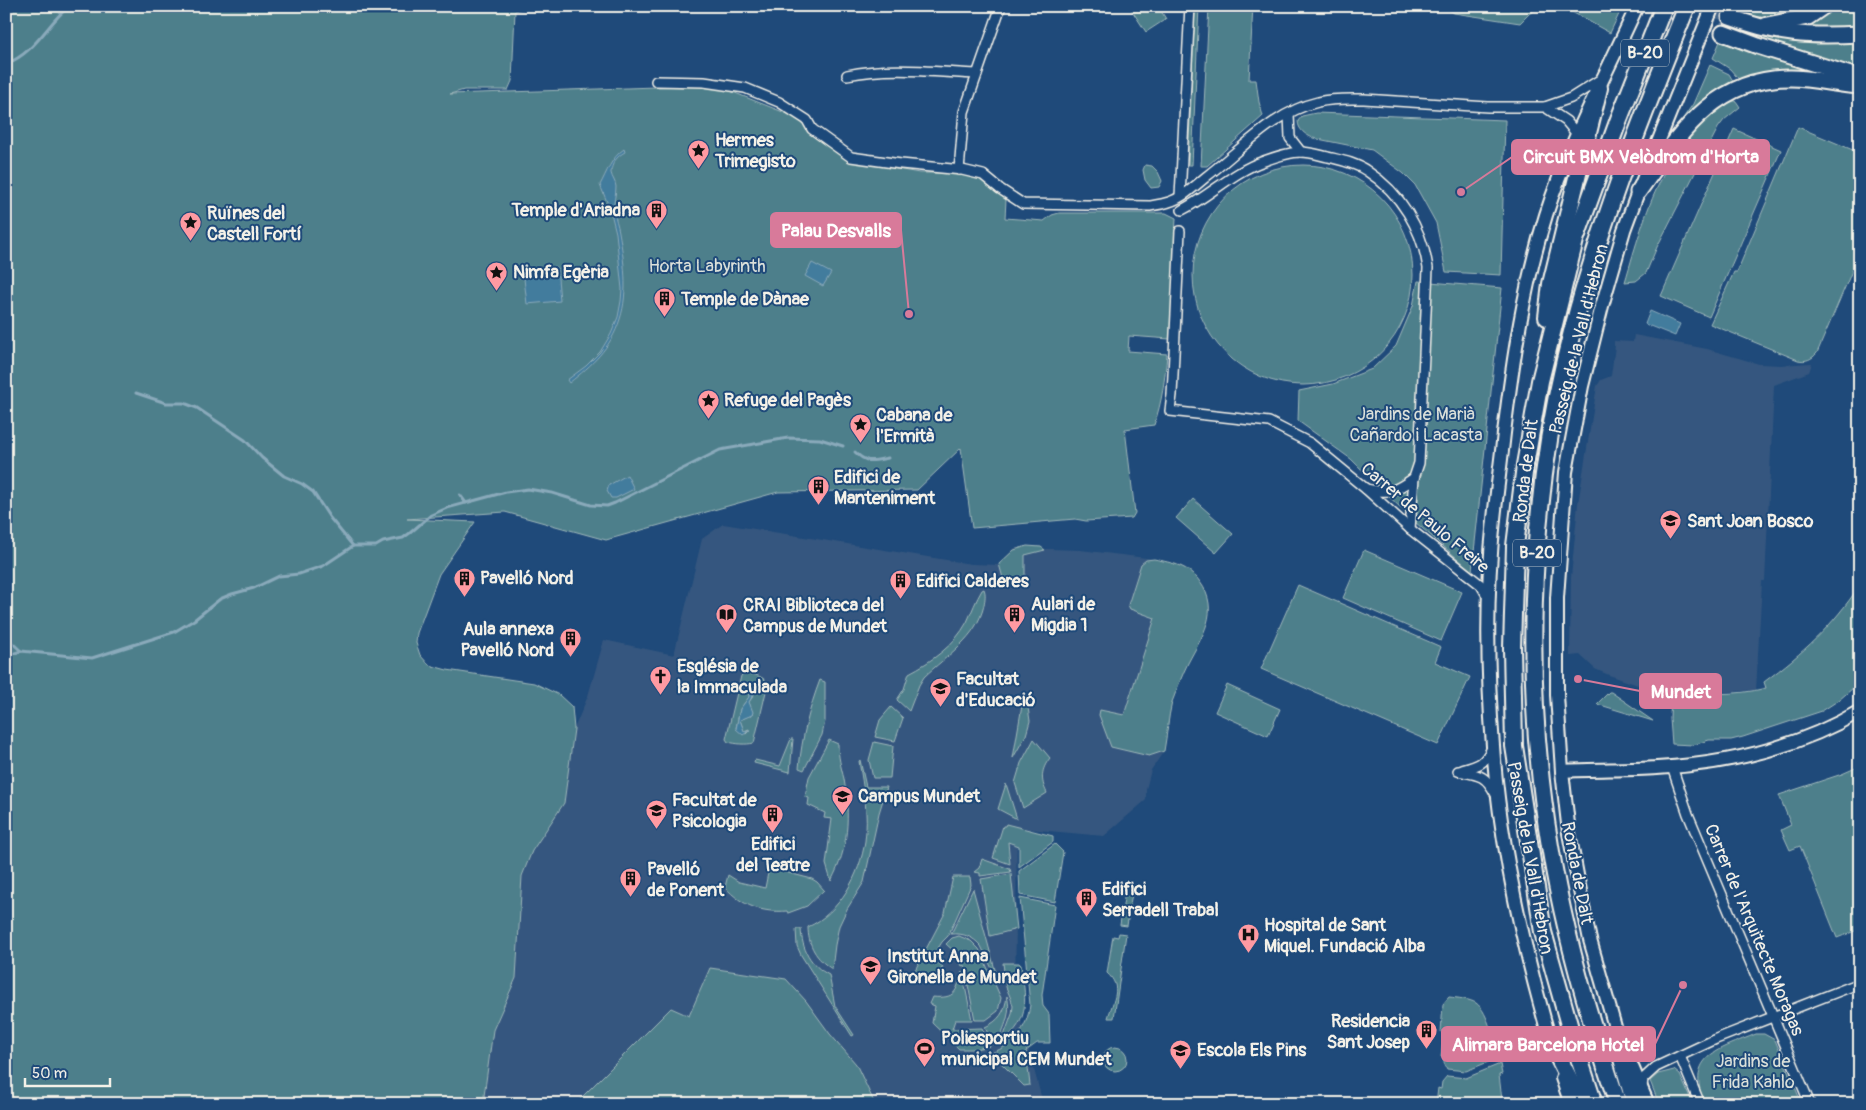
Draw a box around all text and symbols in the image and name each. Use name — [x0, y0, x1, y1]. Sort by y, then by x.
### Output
road number: B-20 — [1621, 40, 1669, 66]
place label: Hermes Trimegisto — [714, 129, 796, 173]
place icon: Hermes Trimegisto — [687, 138, 711, 169]
callout: Circuit BMX Velòdrom d'Horta — [1512, 140, 1769, 174]
text: Circuit BMX Velòdrom d'Horta — [1523, 145, 1759, 169]
building icon: Temple d'Ariadna — [644, 198, 668, 229]
place label: Temple d'Ariadna — [510, 199, 641, 222]
place label: Ruïnes del Castell Fortí — [207, 202, 301, 246]
place icon: Ruïnes del Castell Fortí — [179, 211, 203, 242]
callout: Palau Desvalls — [771, 213, 901, 247]
text: Palau Desvalls — [781, 219, 891, 243]
street label: Passeig de la Vall d'Hebron — [1544, 242, 1614, 436]
park label: Horta Labyrinth — [648, 255, 766, 278]
place icon: Nimfa Egèria — [485, 260, 509, 291]
place label: Nimfa Egèria — [513, 261, 609, 284]
building icon: Temple de Dànae — [653, 287, 677, 318]
place label: Temple de Dànae — [680, 288, 810, 311]
place icon: Refuge del Pagès — [696, 388, 720, 419]
place label: Refuge del Pagès — [724, 389, 852, 412]
park label: Jardins de Marià Cañardo i Lacasta — [1349, 403, 1483, 447]
place label: Cabana de l'Ermità — [876, 404, 954, 448]
place icon: Cabana de l'Ermità — [848, 413, 872, 444]
street label: Ronda de Dalt — [1508, 417, 1544, 524]
street label: Carrer de Paulo Freire — [1356, 457, 1494, 579]
place label: Edifici de Manteniment — [834, 466, 936, 510]
building icon: Edifici de Manteniment — [806, 475, 830, 506]
school or university icon: Sant Joan Bosco — [1659, 509, 1683, 540]
place label: Sant Joan Bosco — [1687, 510, 1814, 533]
road number: B-20 — [1513, 540, 1561, 566]
building icon: Pavelló Nord — [452, 566, 476, 597]
place label: Pavelló Nord — [480, 567, 574, 590]
building icon: Edifici Calderes — [888, 569, 912, 600]
place label: Edifici Calderes — [916, 570, 1030, 593]
place label: Aulari de Migdia 1 — [1031, 593, 1096, 637]
place label: CRAI Biblioteca del Campus de Mundet — [743, 594, 888, 638]
building icon: Aulari de Migdia 1 — [1003, 602, 1027, 633]
library icon: CRAI Biblioteca del Campus de Mundet — [715, 603, 739, 634]
place label: Aula annexa Pavelló Nord — [460, 618, 555, 662]
building icon: Aula annexa Pavelló Nord — [558, 627, 582, 658]
place label: Església de la Immaculada — [677, 655, 788, 699]
church icon: Església de la Immaculada — [649, 664, 673, 695]
place label: Facultat d'Educació — [956, 668, 1035, 712]
callout: Mundet — [1640, 674, 1721, 708]
school or university icon: Facultat d'Educació — [928, 677, 952, 708]
text: Mundet — [1651, 680, 1713, 704]
street label: Passeig de la Vall d'Hebron — [1502, 760, 1558, 956]
school or university icon: Campus Mundet — [830, 784, 854, 815]
place label: Campus Mundet — [858, 785, 981, 808]
place label: Facultat de Psicologia — [672, 789, 758, 833]
school or university icon: Facultat de Psicologia — [644, 798, 668, 829]
building icon: Edifici del Teatre — [761, 802, 785, 833]
street label: Ronda de Dalt — [1556, 820, 1598, 927]
street label: Carrer de l'Arquitecte Moragas — [1699, 821, 1809, 1039]
place label: Edifici del Teatre — [736, 833, 811, 877]
place label: Pavelló de Ponent — [647, 858, 725, 902]
building icon: Pavelló de Ponent — [619, 867, 643, 898]
place label: Edifici Serradell Trabal — [1102, 878, 1219, 922]
building icon: Edifici Serradell Trabal — [1074, 887, 1098, 918]
place label: Hospital de Sant Miquel. Fundació Alba — [1264, 914, 1426, 958]
hospital icon: Hospital de Sant Miquel. Fundació Alba — [1236, 923, 1260, 954]
place label: Institut Anna Gironella de Mundet — [887, 945, 1037, 989]
school or university icon: Institut Anna Gironella de Mundet — [859, 954, 883, 985]
place label: Residencia Sant Josep — [1327, 1010, 1411, 1054]
building icon: Residencia Sant Josep — [1414, 1019, 1438, 1050]
place label: Poliesportiu municipal CEM Mundet — [941, 1027, 1112, 1071]
callout: Alimara Barcelona Hotel — [1442, 1027, 1655, 1061]
text: Alimara Barcelona Hotel — [1452, 1033, 1644, 1057]
sports icon: Poliesportiu municipal CEM Mundet — [913, 1036, 937, 1067]
school or university icon: Escola Els Pins — [1169, 1038, 1193, 1069]
place label: Escola Els Pins — [1197, 1039, 1307, 1062]
park label: Jardins de Frida Kahlo — [1711, 1050, 1795, 1094]
scale bar — [25, 1055, 110, 1087]
text: 50 m — [32, 1064, 67, 1083]

